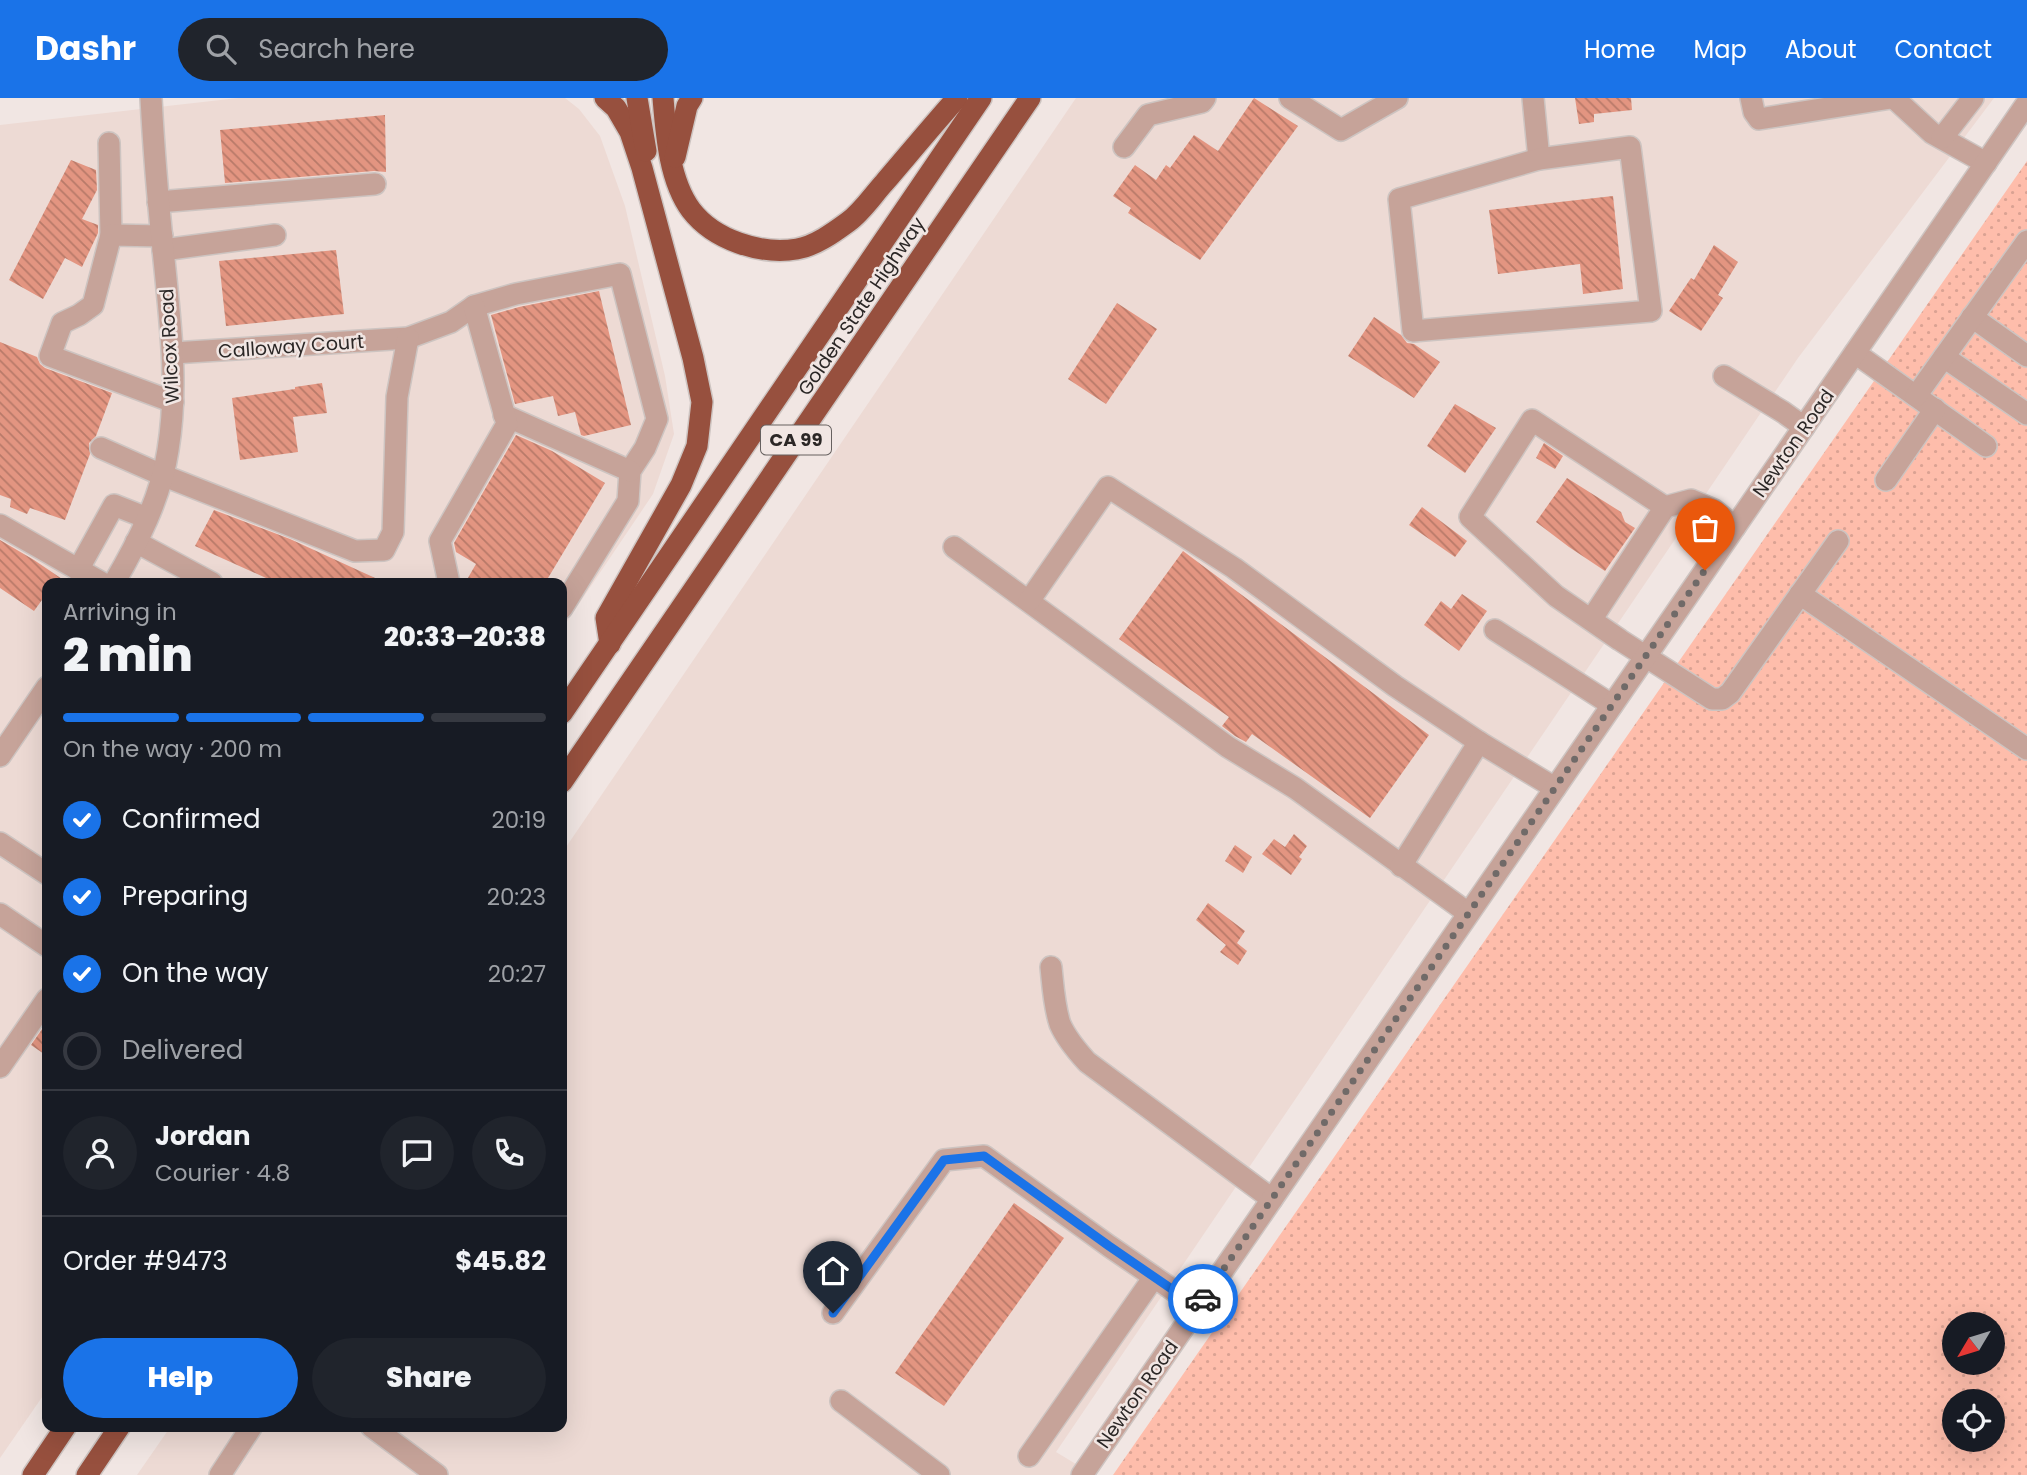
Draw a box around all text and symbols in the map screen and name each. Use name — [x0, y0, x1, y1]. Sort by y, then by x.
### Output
search box — [178, 18, 668, 81]
text: Dashr — [35, 25, 136, 72]
icon: search — [202, 30, 240, 68]
text: Search here — [258, 31, 415, 67]
text: Home — [1584, 33, 1656, 66]
text: Map — [1694, 33, 1747, 66]
text: About — [1785, 33, 1856, 66]
text: Contact — [1894, 33, 1992, 66]
street label: Golden State Highway — [791, 211, 932, 401]
street label: Wilcox Road — [153, 288, 186, 404]
street label: Calloway Court — [217, 328, 365, 365]
street label: Newton Road — [1746, 384, 1841, 503]
road number: CA 99 — [761, 426, 831, 454]
pin — [1675, 498, 1735, 570]
icon: bag — [1686, 509, 1724, 547]
text: Arriving in — [63, 596, 177, 628]
text: 20:33–20:38 — [384, 619, 546, 655]
text: 2 min — [63, 623, 193, 687]
text: On the way · 200 m — [63, 733, 282, 765]
icon: check — [63, 801, 101, 839]
text: Confirmed — [122, 801, 260, 837]
text: 20:19 — [492, 804, 546, 836]
icon: check — [63, 878, 101, 916]
text: Preparing — [122, 878, 248, 914]
text: 20:23 — [487, 881, 546, 913]
icon: check — [63, 955, 101, 993]
text: On the way — [122, 955, 269, 991]
text: 20:27 — [488, 958, 546, 990]
text: Delivered — [122, 1032, 243, 1068]
button: person — [63, 1116, 137, 1190]
button: chat — [380, 1116, 454, 1190]
button: phone — [472, 1116, 546, 1190]
text: Jordan — [155, 1118, 251, 1154]
text: Courier · 4.8 — [155, 1157, 290, 1189]
pin — [803, 1241, 863, 1313]
text: Order #9473 — [63, 1243, 228, 1279]
text: $45.82 — [455, 1243, 546, 1279]
icon: home — [814, 1252, 852, 1290]
courier — [1168, 1264, 1238, 1334]
icon: car — [1184, 1280, 1222, 1318]
north arrow — [1942, 1312, 2006, 1376]
map controls — [1942, 1312, 2005, 1452]
street label: Newton Road — [1090, 1335, 1185, 1454]
button: Help — [63, 1338, 298, 1418]
button: Share — [312, 1338, 546, 1418]
button: locate — [1942, 1389, 2005, 1452]

